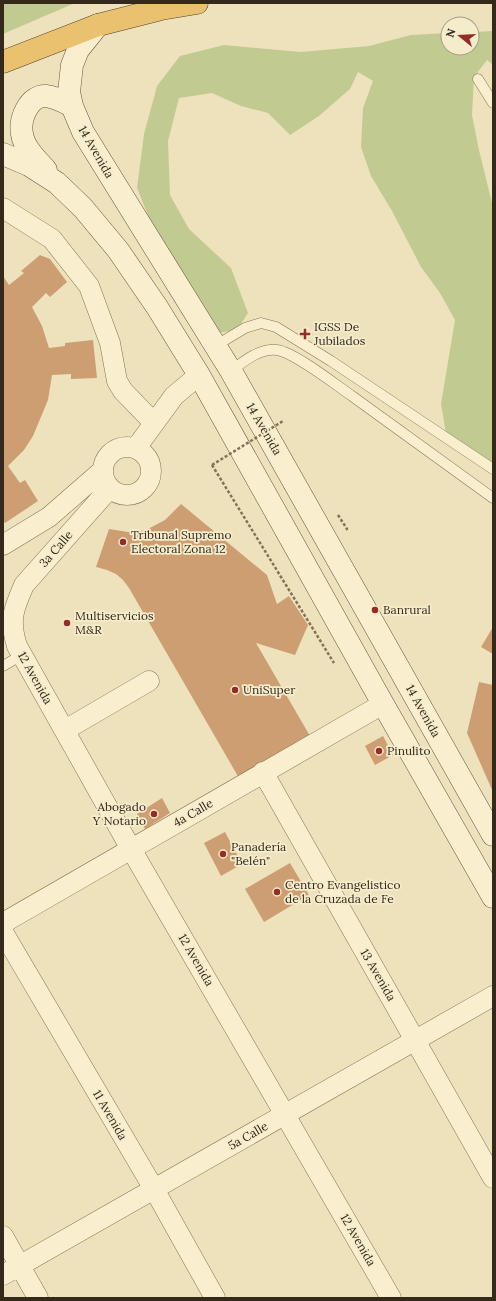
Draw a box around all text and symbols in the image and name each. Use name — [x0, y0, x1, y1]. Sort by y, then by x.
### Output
north arrow — [440, 16, 480, 56]
text: N — [443, 26, 459, 39]
street label: 14 Avenida — [75, 123, 117, 181]
place label: IGSS De Jubilados — [313, 319, 366, 348]
marker: IGSS De Jubilados — [299, 328, 311, 340]
street label: 14 Avenida — [243, 400, 285, 458]
street label: 3a Calle — [36, 527, 76, 570]
place label: Tribunal Supremo Electoral Zona 12 — [131, 527, 232, 556]
marker: Tribunal Supremo Electoral Zona 12 — [118, 537, 128, 547]
place label: Banrural — [383, 602, 431, 617]
marker: Banrural — [370, 605, 380, 615]
place label: Multiservicios M&R — [75, 608, 154, 637]
marker: Multiservicios M&R — [62, 618, 72, 628]
street label: 12 Avenida — [15, 649, 56, 707]
place label: UniSuper — [243, 682, 296, 697]
street label: 14 Avenida — [403, 682, 444, 740]
marker: UniSuper — [230, 685, 240, 695]
place label: Pinulito — [387, 743, 431, 758]
marker: Pinulito — [374, 746, 384, 756]
street label: 4a Calle — [170, 795, 216, 830]
place label: Abogado Y Notario — [92, 799, 146, 828]
marker: Abogado Y Notario — [149, 809, 159, 819]
place label: Panadería "Belén" — [231, 839, 286, 868]
marker: Panadería "Belén" — [218, 849, 228, 859]
place label: Centro Evangelistico de la Cruzada de Fe — [285, 877, 400, 906]
marker: Centro Evangelistico de la Cruzada de Fe — [272, 887, 282, 897]
street label: 12 Avenida — [175, 931, 217, 989]
street label: 13 Avenida — [357, 946, 399, 1004]
street label: 11 Avenida — [90, 1087, 131, 1143]
street label: 5a Calle — [225, 1118, 271, 1153]
street label: 12 Avenida — [337, 1211, 379, 1269]

